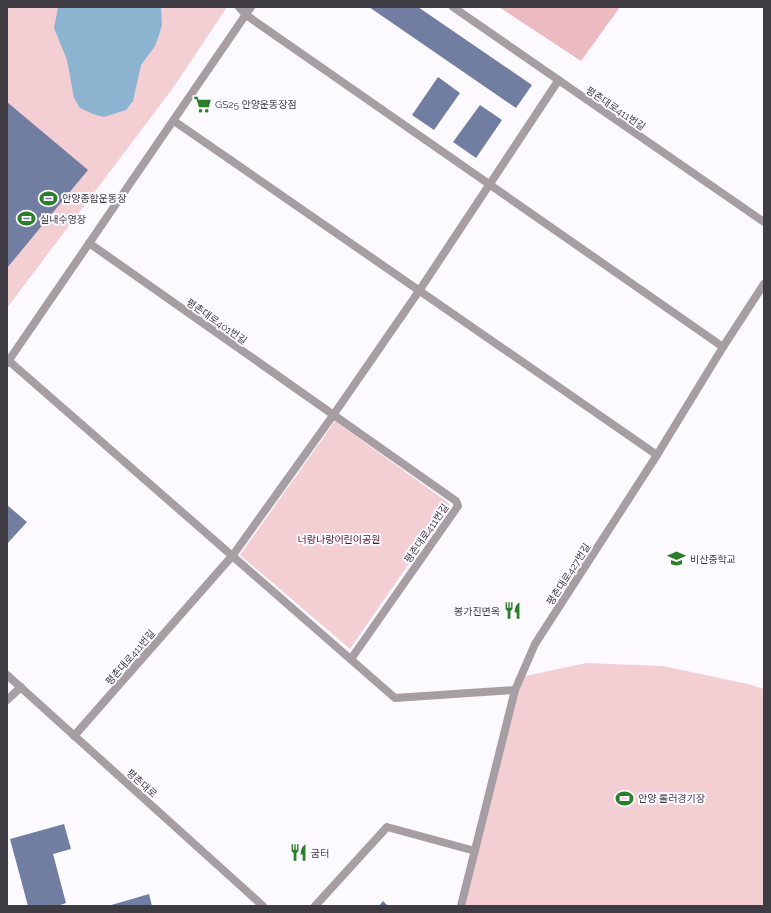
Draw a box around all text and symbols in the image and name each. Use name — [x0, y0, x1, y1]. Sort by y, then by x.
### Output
street label: 평촌대로411번길 — [584, 84, 647, 132]
supermarket icon: GS25 안양운동장점 — [192, 94, 212, 114]
place label: GS25 안양운동장점 — [215, 99, 297, 110]
sports icon: 안양종합운동장 — [39, 188, 59, 208]
place label: 안양종합운동장 — [62, 193, 126, 204]
sports icon: 실내수영장 — [17, 209, 37, 229]
place label: 실내수영장 — [40, 214, 86, 225]
street label: 평촌대로401번길 — [184, 297, 249, 346]
street label: 평촌대로411번길 — [402, 502, 451, 565]
park label: 너랑나랑어린이공원 — [298, 534, 380, 545]
street label: 평촌대로427번길 — [544, 541, 592, 607]
school or university icon: 비산중학교 — [667, 549, 687, 569]
place label: 비산중학교 — [690, 554, 736, 565]
restaurant icon: 봉가진면옥 — [503, 601, 523, 621]
place label: 봉가진면옥 — [454, 606, 500, 617]
street label: 평촌대로411번길 — [104, 628, 157, 687]
street label: 평촌대로 — [124, 767, 159, 800]
sports icon: 안양 롤러경기장 — [615, 788, 635, 808]
place label: 안양 롤러경기장 — [638, 793, 705, 804]
restaurant icon: 굼터 — [288, 843, 308, 863]
place label: 굼터 — [311, 848, 329, 859]

